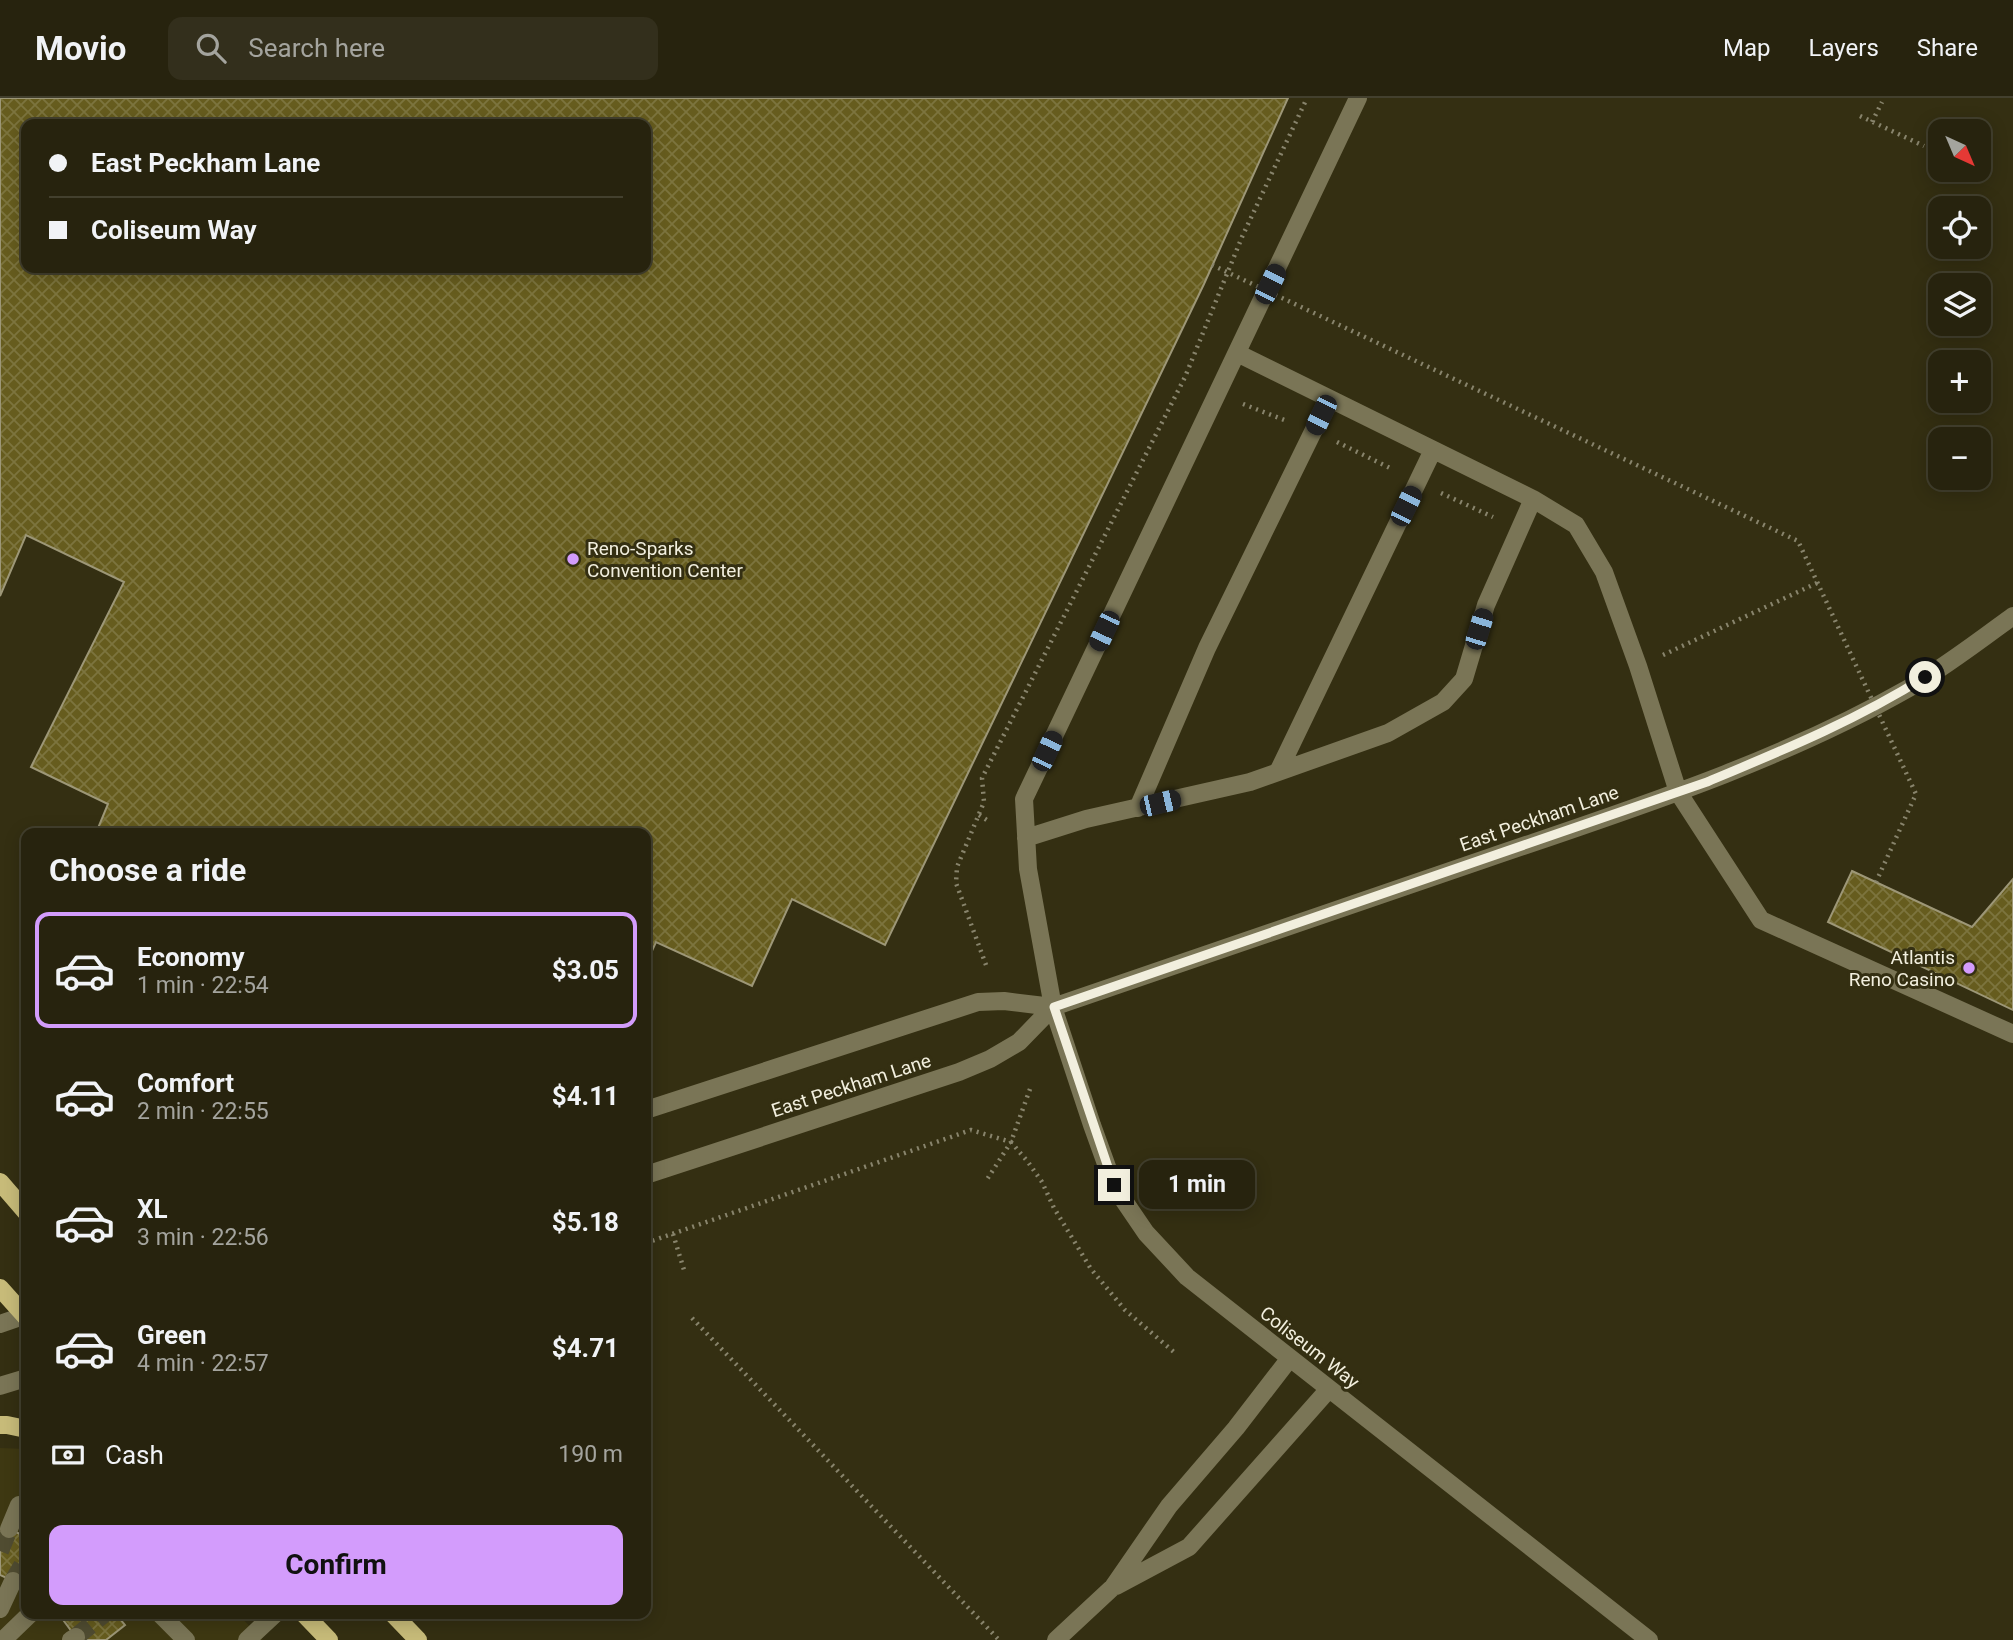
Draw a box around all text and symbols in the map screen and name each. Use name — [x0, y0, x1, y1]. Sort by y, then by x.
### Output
search box — [168, 17, 658, 80]
text: Movio — [35, 29, 126, 68]
icon: search — [192, 29, 230, 67]
text: Search here — [248, 33, 385, 63]
text: Map — [1723, 34, 1771, 62]
text: Layers — [1809, 34, 1879, 62]
text: Share — [1917, 34, 1978, 62]
north arrow — [1928, 119, 1992, 182]
map controls — [1928, 119, 1991, 490]
text: East Peckham Lane — [91, 148, 320, 178]
button: locate — [1928, 196, 1991, 259]
text: Coliseum Way — [91, 215, 257, 245]
car — [1252, 261, 1289, 307]
button: layers — [1928, 273, 1991, 336]
button: + — [1928, 350, 1991, 413]
car — [1303, 392, 1340, 438]
button: − — [1928, 427, 1991, 490]
car — [1388, 483, 1425, 529]
place label: Reno-Sparks Convention Center — [587, 537, 743, 582]
marker: Reno-Sparks Convention Center — [565, 551, 581, 567]
car — [1463, 606, 1496, 652]
car — [1086, 608, 1123, 654]
route start — [1909, 661, 1941, 693]
car — [1029, 728, 1066, 774]
street label: East Peckham Lane — [1457, 780, 1622, 856]
car — [1138, 788, 1183, 818]
text: Choose a ride — [49, 851, 246, 889]
icon: car — [53, 939, 116, 1002]
text: Economy — [137, 942, 244, 972]
place label: Atlantis Reno Casino — [1849, 946, 1955, 991]
text: $3.05 — [552, 955, 619, 985]
marker: Atlantis Reno Casino — [1961, 960, 1977, 976]
text: 1 min · 22:54 — [137, 972, 269, 999]
street label: East Peckham Lane — [768, 1049, 934, 1122]
icon: car — [53, 1065, 116, 1128]
text: Comfort — [137, 1068, 234, 1098]
text: $4.11 — [552, 1081, 619, 1111]
text: 2 min · 22:55 — [137, 1098, 269, 1125]
callout: 1 min — [1138, 1160, 1254, 1210]
route end — [1098, 1169, 1130, 1201]
text: 1 min — [1168, 1171, 1226, 1198]
icon: car — [53, 1191, 116, 1254]
text: XL — [137, 1194, 168, 1224]
text: $5.18 — [552, 1207, 619, 1237]
text: 3 min · 22:56 — [137, 1224, 269, 1251]
street label: Coliseum Way — [1255, 1301, 1364, 1393]
icon: car — [53, 1317, 116, 1380]
text: Green — [137, 1320, 207, 1350]
text: $4.71 — [552, 1333, 619, 1363]
text: 4 min · 22:57 — [137, 1350, 269, 1377]
icon: cash — [49, 1436, 87, 1474]
text: Cash — [105, 1440, 164, 1470]
text: 190 m — [558, 1441, 623, 1468]
button: Confirm — [49, 1525, 623, 1605]

